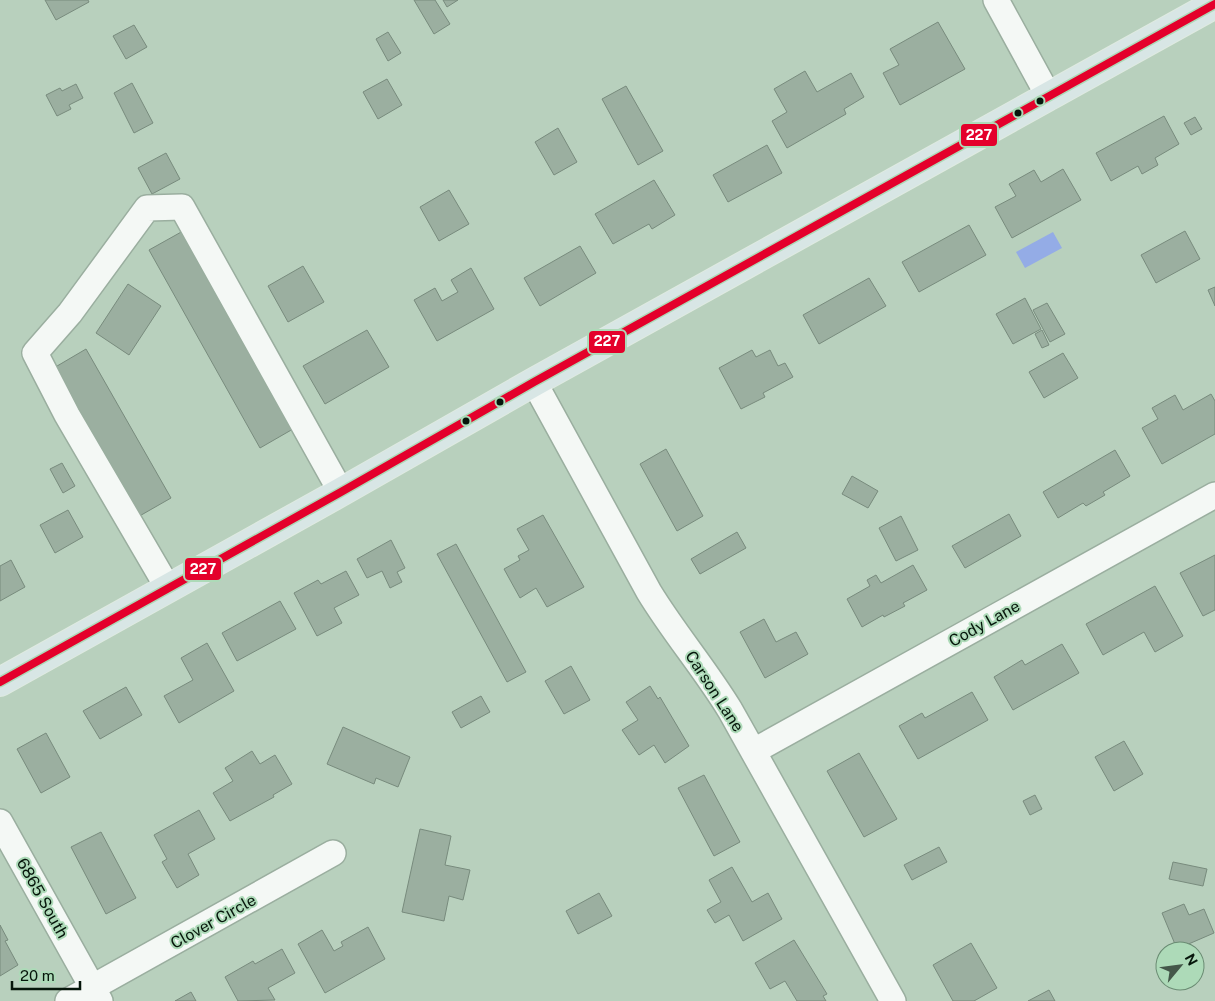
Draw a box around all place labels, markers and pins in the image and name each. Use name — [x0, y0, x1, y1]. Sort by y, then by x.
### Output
unlabelled marker — [1035, 96, 1045, 106]
unlabelled marker — [1013, 108, 1023, 118]
unlabelled marker — [495, 397, 505, 407]
unlabelled marker — [461, 416, 471, 426]

